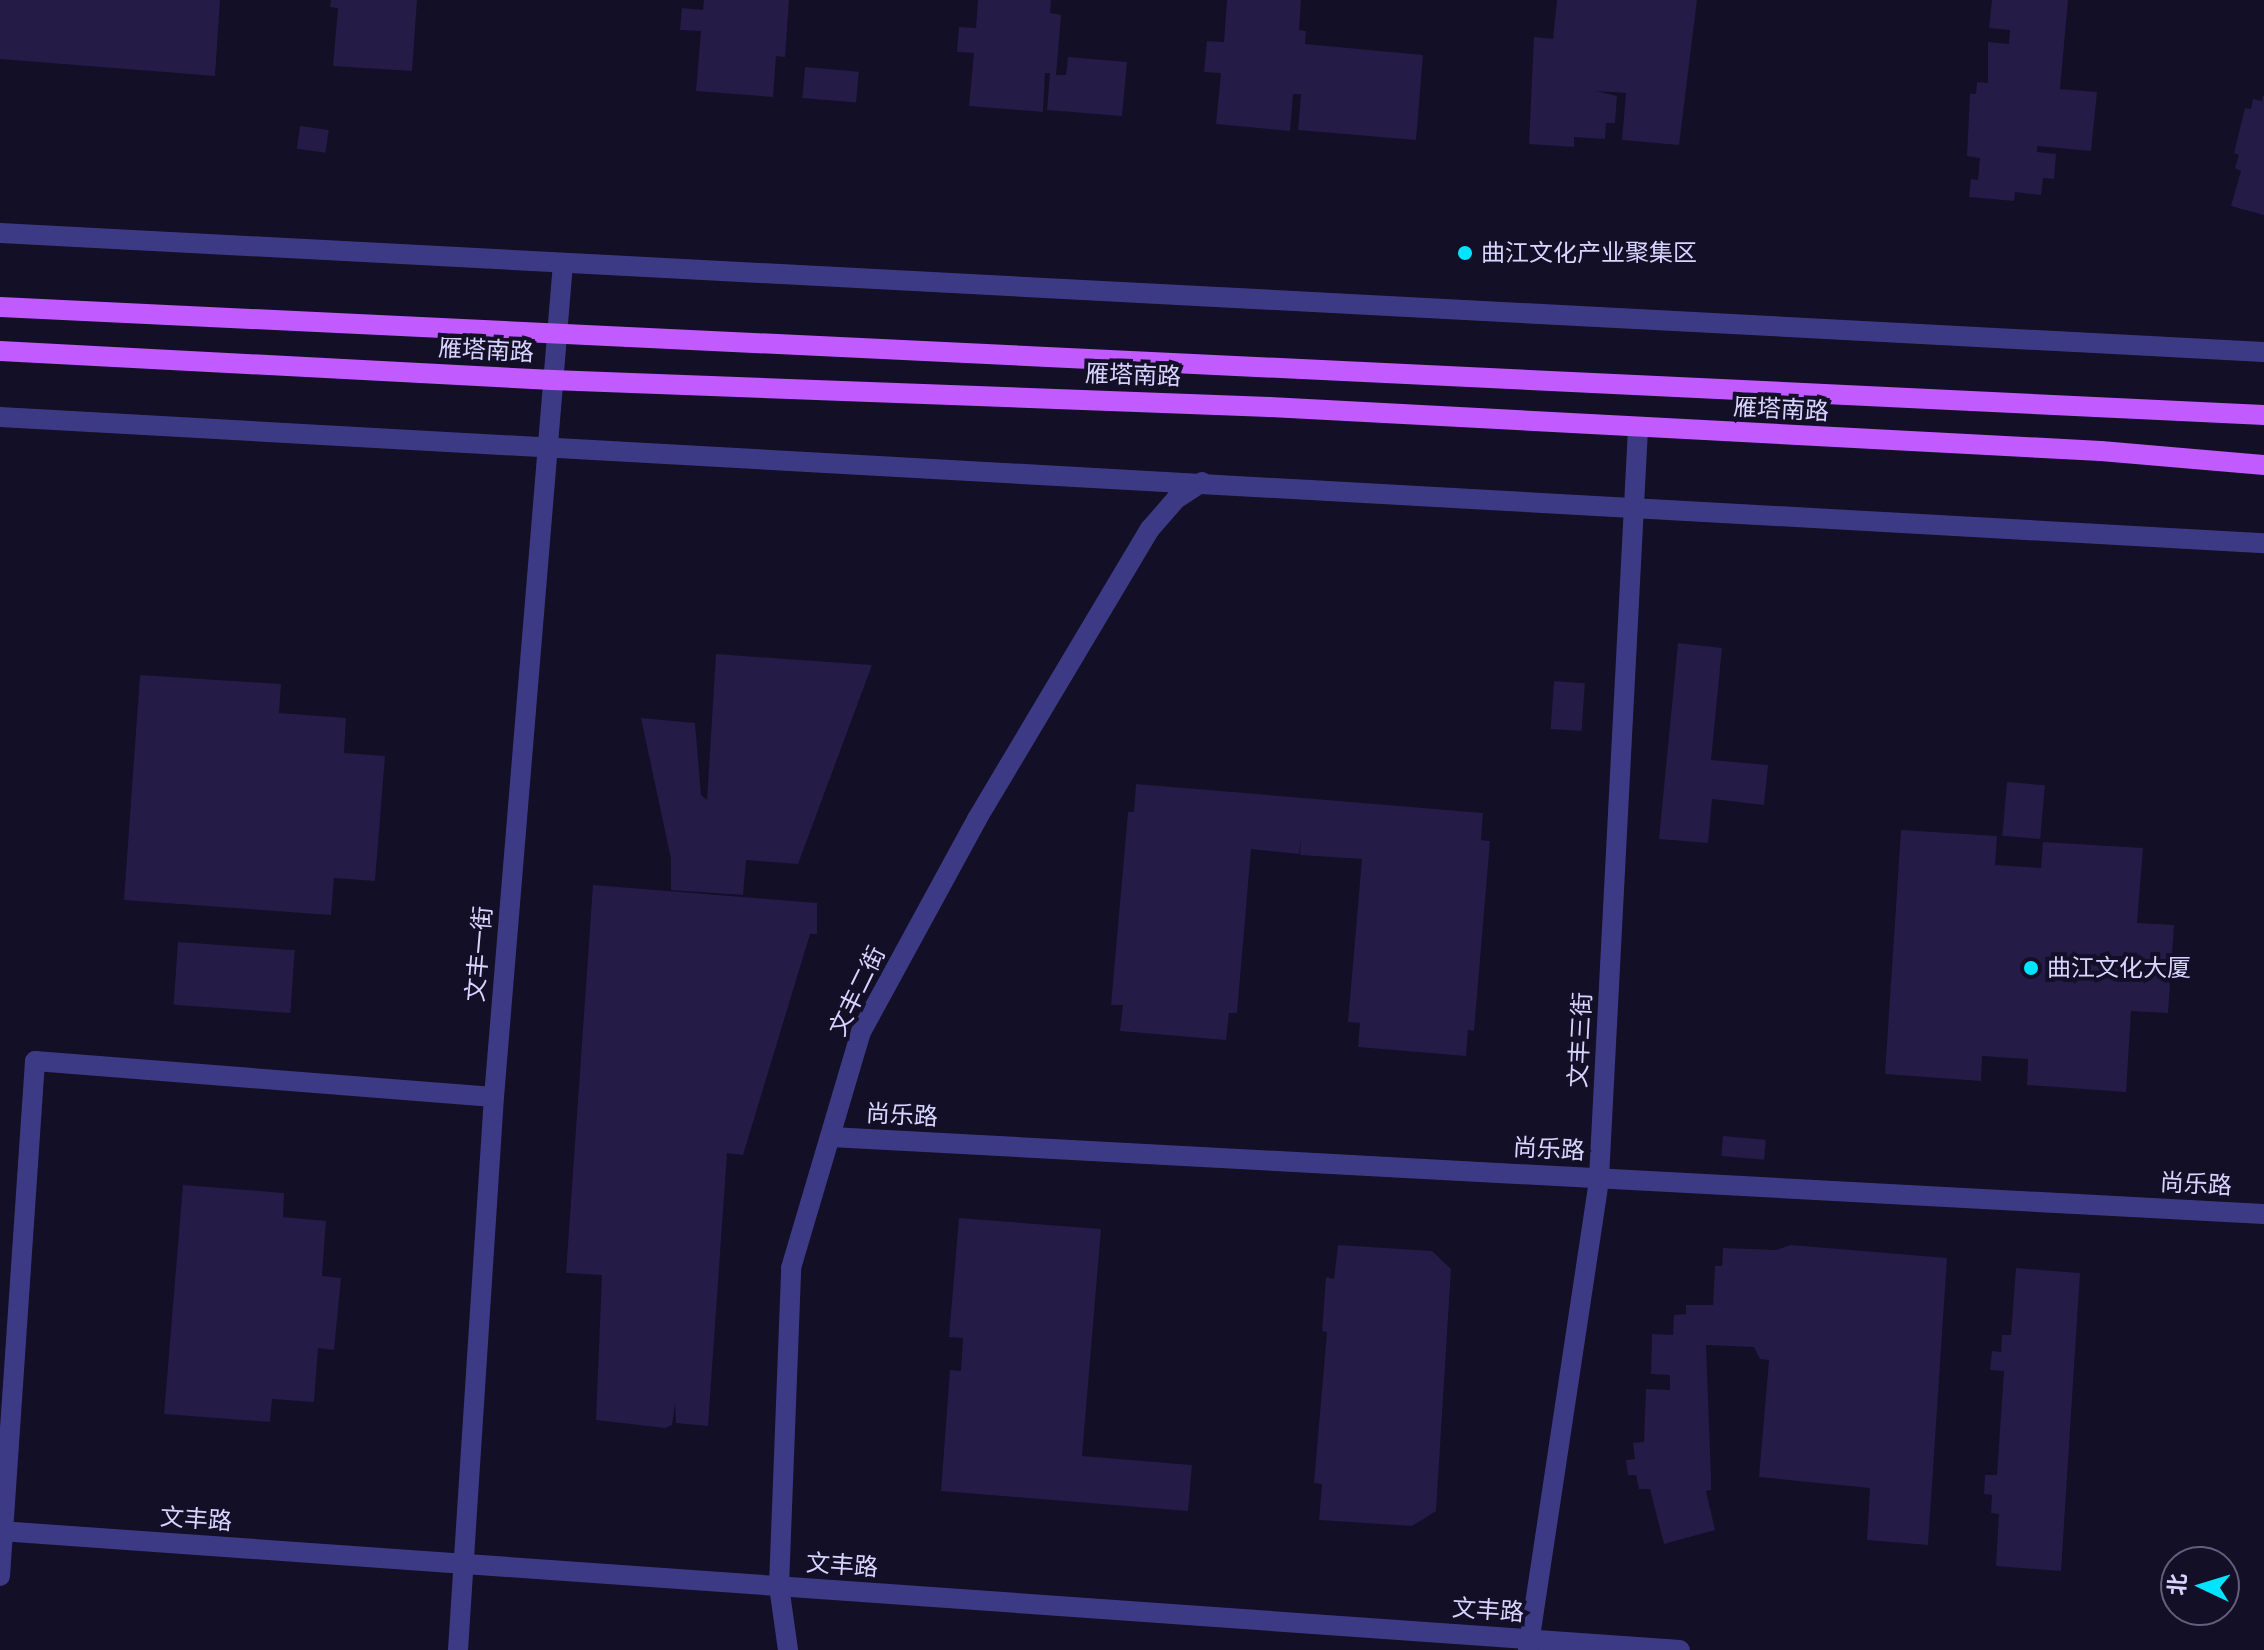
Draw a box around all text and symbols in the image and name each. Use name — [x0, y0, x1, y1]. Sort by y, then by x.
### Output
place label: 曲江文化产业聚集区 — [1481, 239, 1697, 267]
marker: 曲江文化产业聚集区 — [1456, 244, 1474, 262]
street label: 雁塔南路 — [437, 333, 535, 367]
street label: 雁塔南路 — [1085, 359, 1181, 391]
street label: 雁塔南路 — [1732, 392, 1830, 426]
street label: 文丰一街 — [460, 905, 498, 1003]
street label: 文丰二街 — [823, 942, 891, 1040]
place label: 曲江文化大厦 — [2047, 954, 2191, 982]
marker: 曲江文化大厦 — [2022, 959, 2040, 977]
street label: 文丰三街 — [1563, 991, 1597, 1089]
street label: 尚乐路 — [865, 1099, 939, 1131]
street label: 尚乐路 — [1512, 1133, 1586, 1165]
street label: 尚乐路 — [2159, 1168, 2233, 1200]
street label: 文丰路 — [159, 1502, 233, 1536]
north arrow — [2160, 1546, 2240, 1626]
street label: 文丰路 — [805, 1548, 879, 1582]
text: 北 — [2161, 1572, 2194, 1597]
street label: 文丰路 — [1451, 1593, 1525, 1627]

